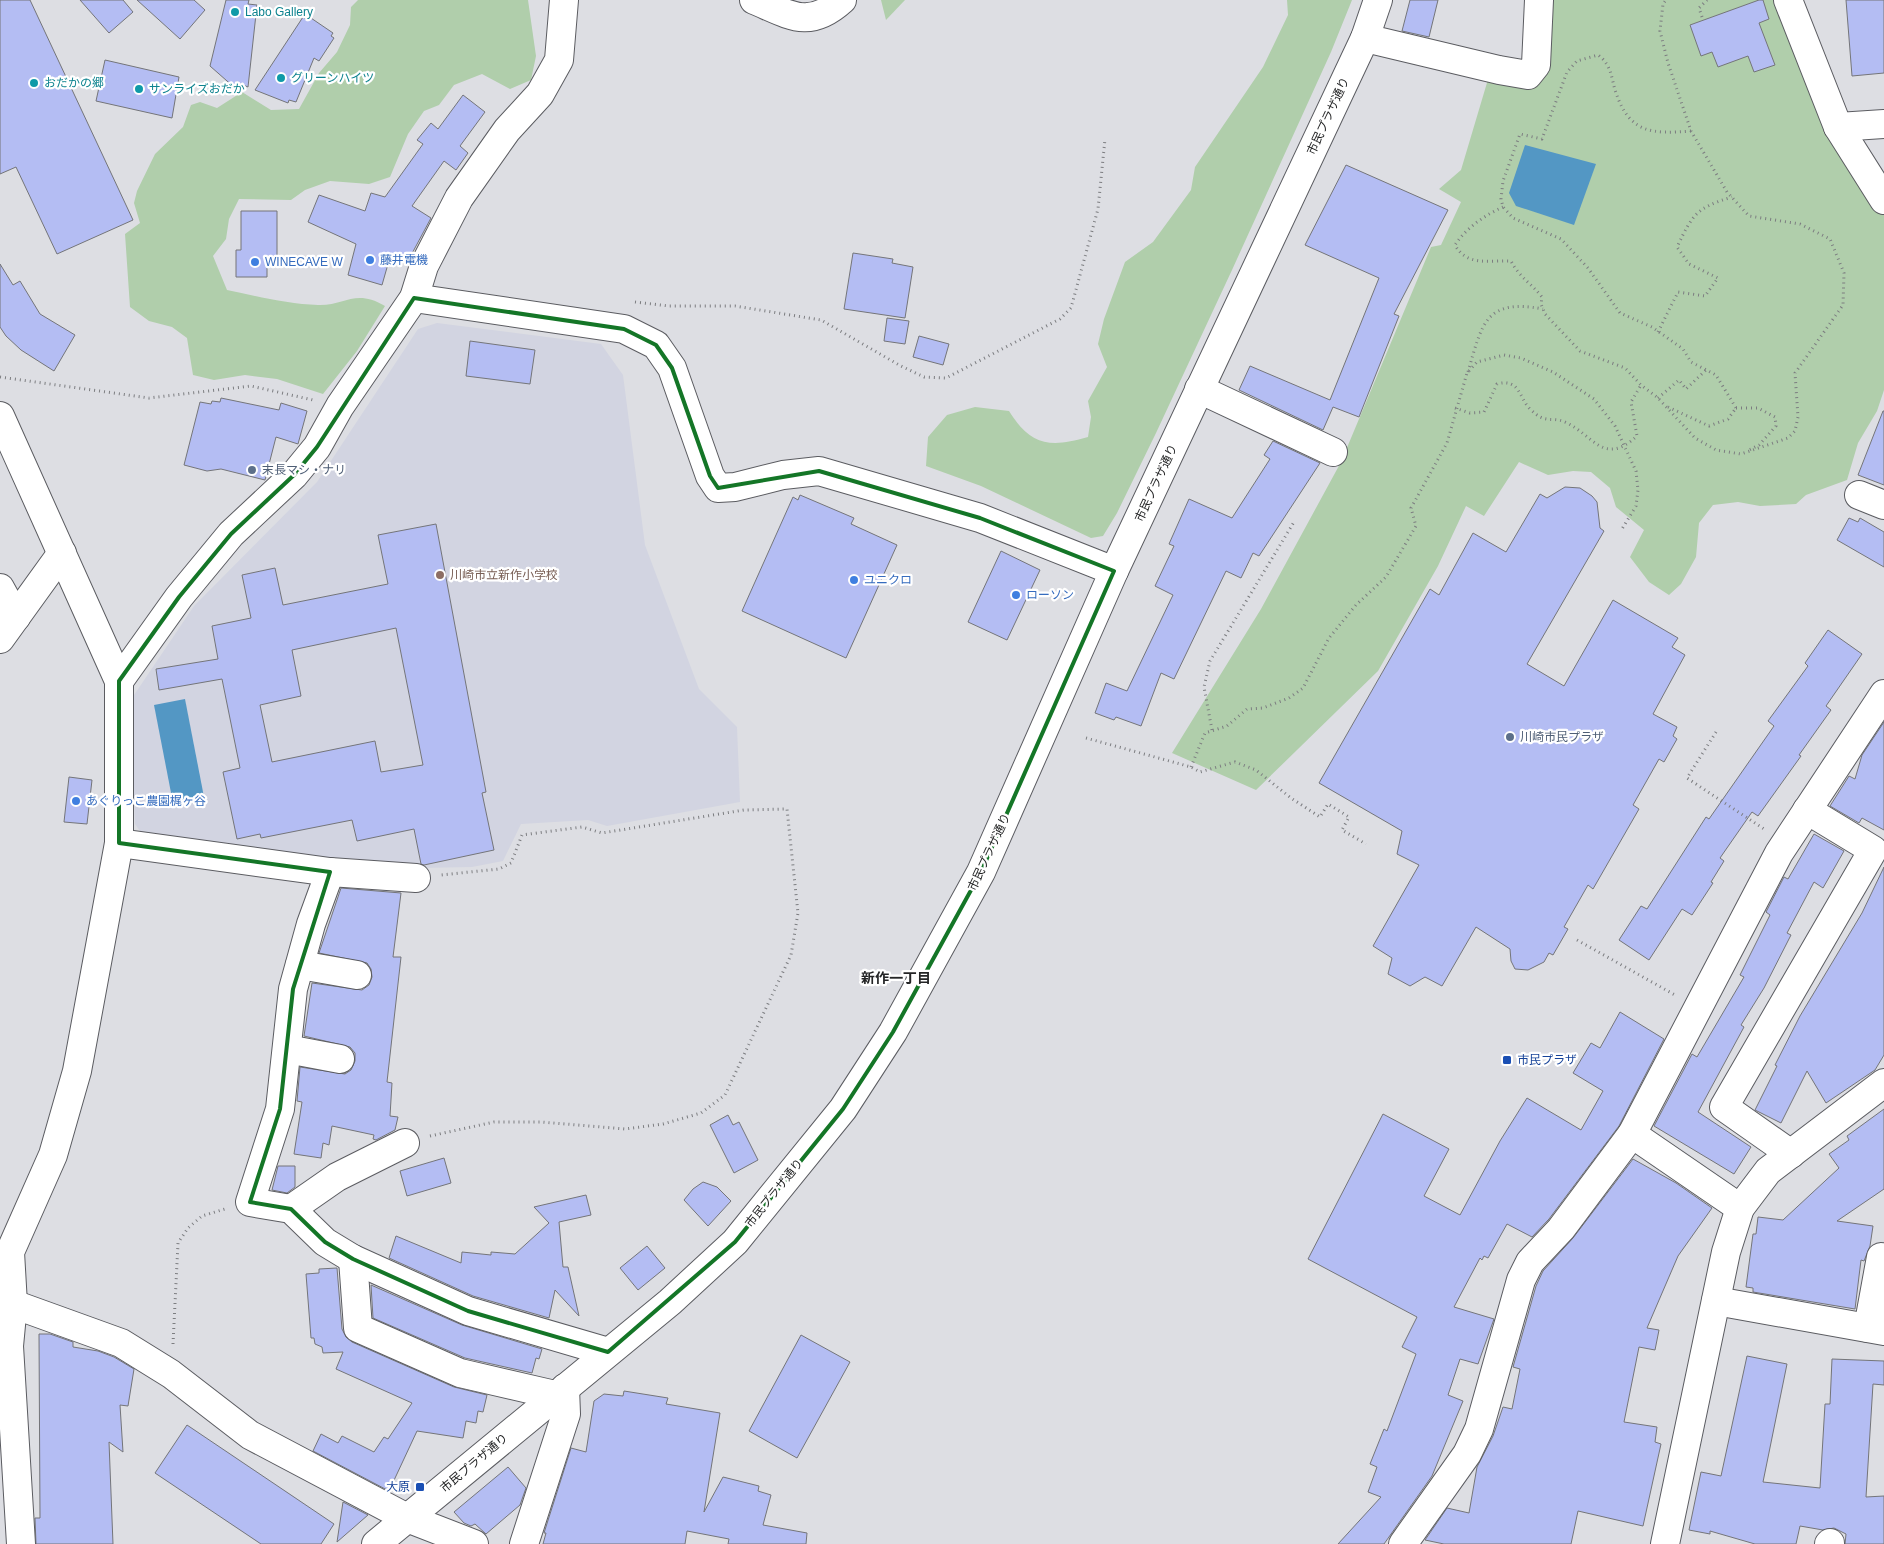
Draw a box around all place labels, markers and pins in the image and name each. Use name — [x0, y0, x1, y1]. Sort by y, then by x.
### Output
place label: Labo Gallery — [245, 5, 313, 19]
marker: Labo Gallery — [229, 6, 241, 18]
place label: グリーンハイツ — [291, 71, 374, 85]
marker: グリーンハイツ — [275, 72, 287, 84]
place label: おだかの郷 — [44, 76, 104, 90]
marker: おだかの郷 — [28, 77, 40, 89]
place label: サンライズおだか — [149, 82, 245, 96]
marker: サンライズおだか — [133, 83, 145, 95]
place label: 藤井電機 — [380, 253, 428, 267]
marker: 藤井電機 — [364, 254, 376, 266]
place label: WINECAVE W — [265, 255, 343, 269]
marker: WINECAVE W — [249, 256, 261, 268]
place label: 末長マシ・ナリ — [262, 463, 346, 477]
marker: 末長マシ・ナリ — [246, 464, 258, 476]
place label: 川崎市立新作小学校 — [450, 568, 558, 582]
marker: 川崎市立新作小学校 — [434, 569, 446, 581]
place label: ユニクロ — [864, 573, 912, 587]
marker: ユニクロ — [848, 574, 860, 586]
place label: ローソン — [1026, 588, 1074, 602]
marker: ローソン — [1010, 589, 1022, 601]
place label: 川崎市民プラザ — [1520, 730, 1604, 744]
marker: 川崎市民プラザ — [1504, 731, 1516, 743]
place label: あぐりっこ農園梶ヶ谷 — [86, 794, 206, 808]
marker: あぐりっこ農園梶ヶ谷 — [70, 795, 82, 807]
place label: 市民プラザ — [1517, 1053, 1577, 1067]
marker: 市民プラザ — [1501, 1054, 1513, 1066]
place label: 大原 — [386, 1480, 410, 1494]
marker: 大原 — [414, 1481, 426, 1493]

